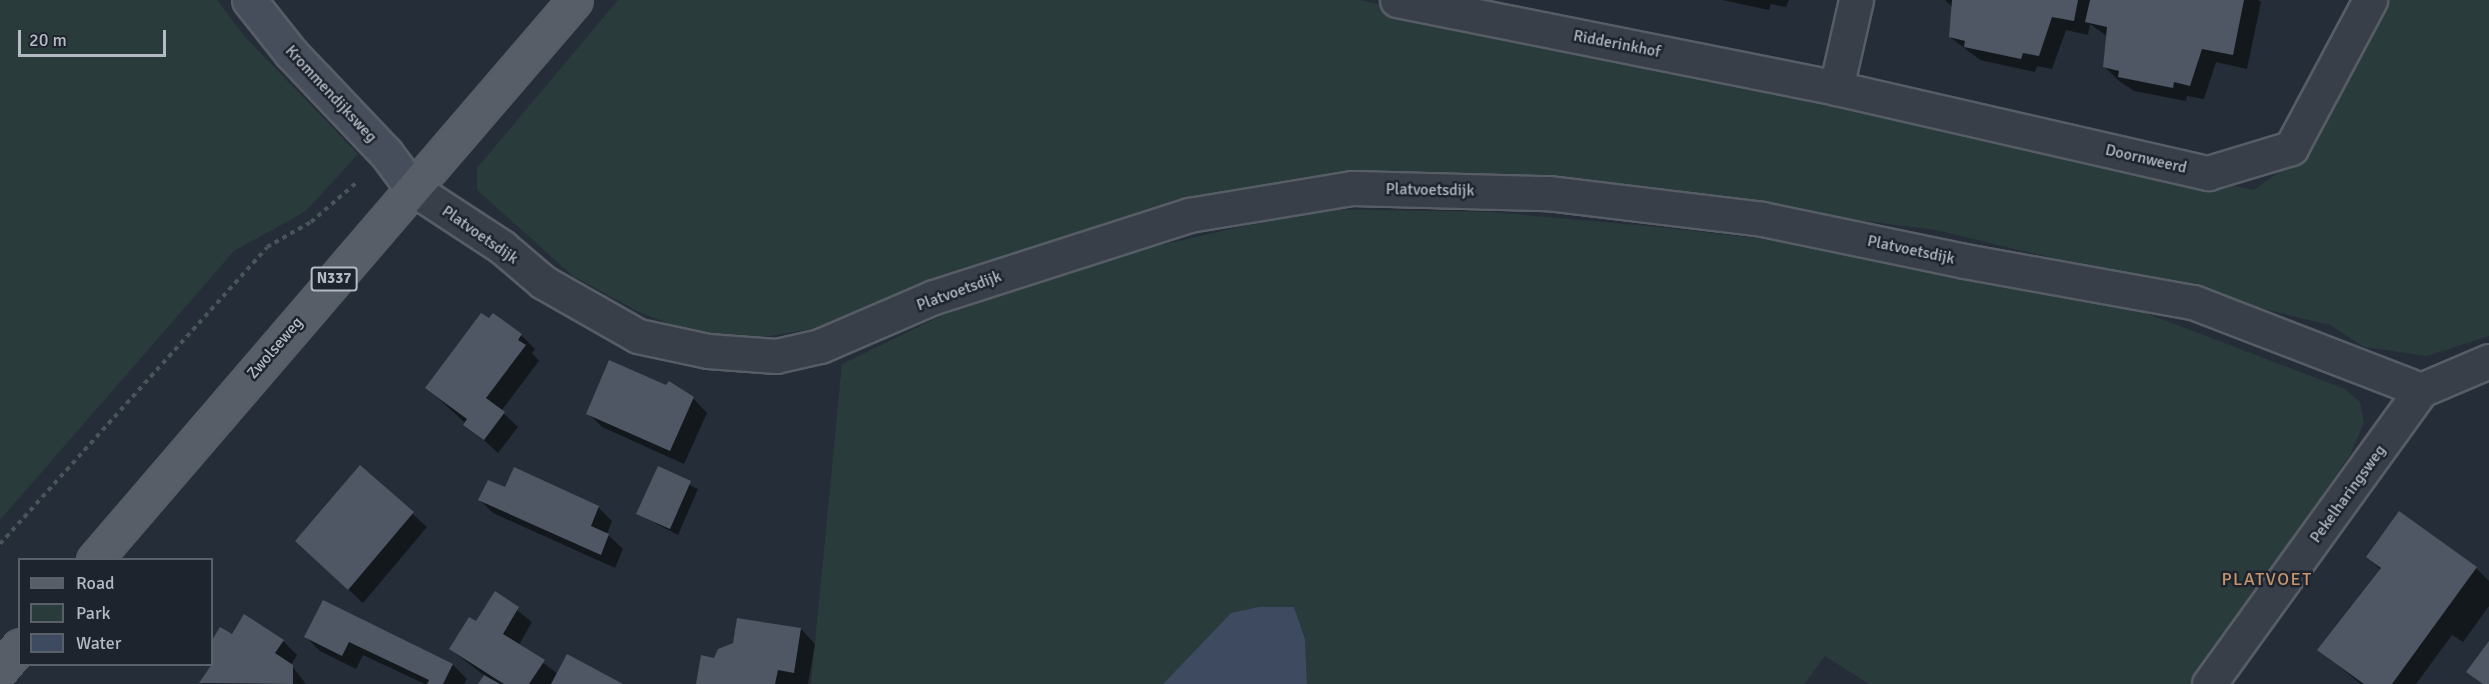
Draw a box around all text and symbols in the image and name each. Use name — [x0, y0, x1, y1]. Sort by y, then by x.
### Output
scale bar — [21, 18, 170, 56]
street label: Ridderinkhof — [1572, 26, 1662, 62]
text: 20 m — [29, 29, 67, 51]
street label: Krommendijksweg — [281, 41, 381, 147]
street label: Doornweerd — [2103, 140, 2189, 178]
street label: Platvoetsdijk — [1385, 180, 1475, 200]
street label: Platvoetsdijk — [438, 202, 522, 268]
street label: Platvoetsdijk — [1866, 231, 1956, 269]
road number: N337 — [310, 267, 358, 291]
street label: Platvoetsdijk — [914, 267, 1004, 315]
street label: Zwolseweg — [243, 313, 307, 383]
street label: Pekelharingsweg — [2306, 441, 2390, 547]
legend — [18, 558, 213, 666]
district label: PLATVOET — [2221, 568, 2313, 590]
text: Road — [76, 572, 115, 594]
text: Park — [76, 602, 111, 624]
text: Water — [76, 632, 121, 654]

